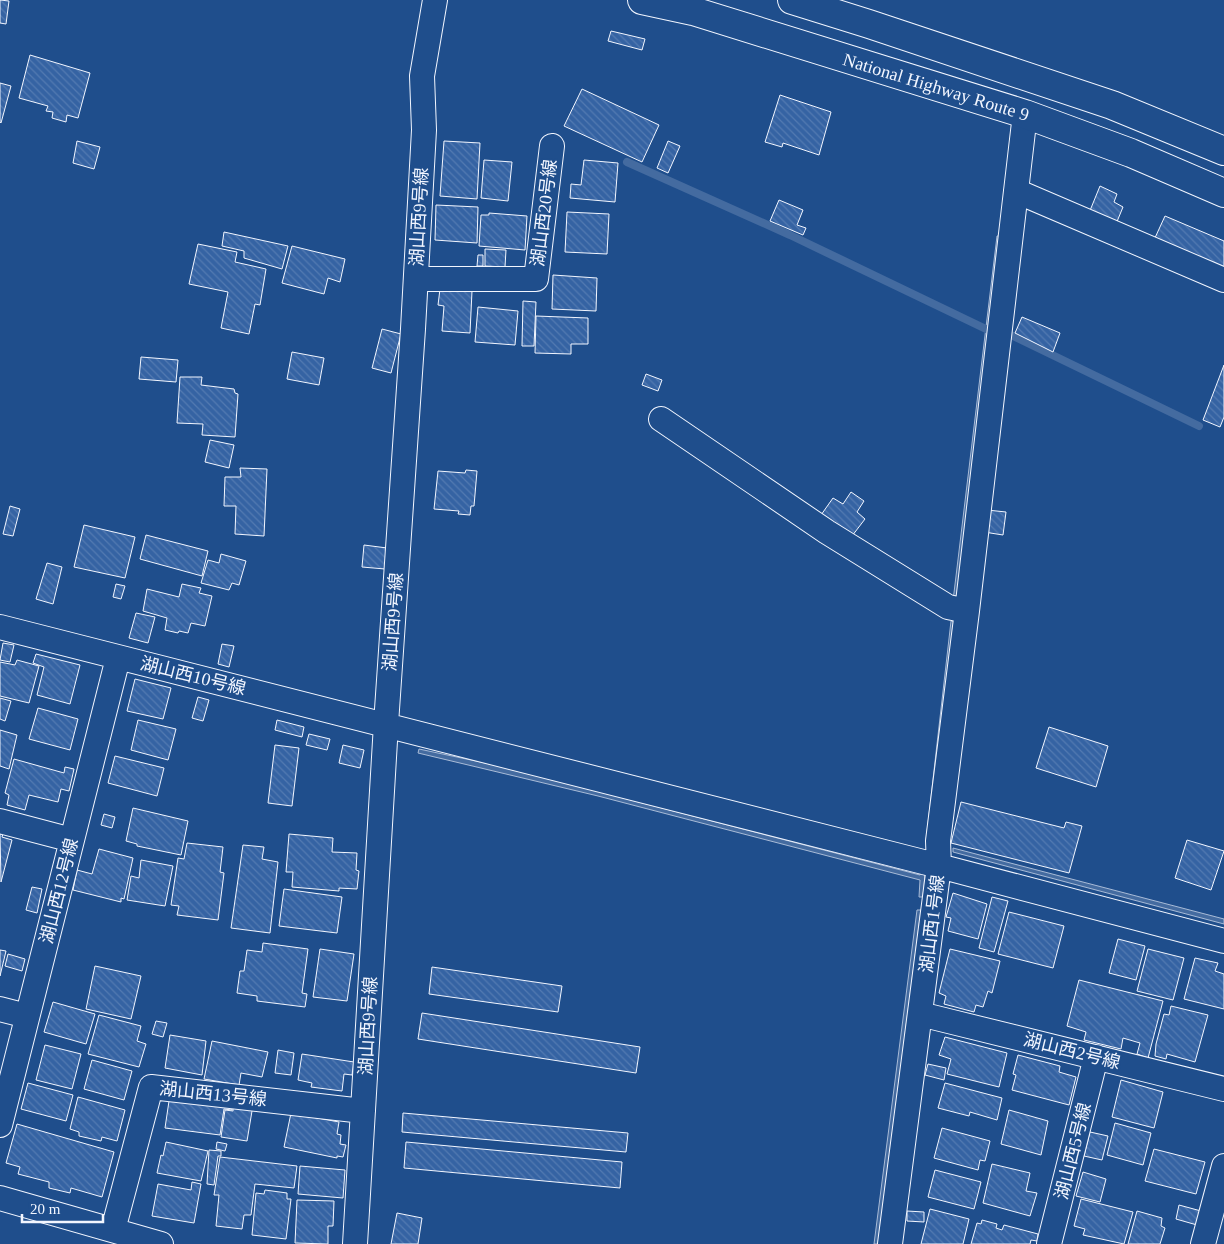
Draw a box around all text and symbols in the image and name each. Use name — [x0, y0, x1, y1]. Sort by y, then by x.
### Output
street label: National Highway Route 9 — [841, 49, 1031, 125]
street label: 湖山西20号線 — [527, 158, 561, 268]
street label: 湖山西9号線 — [406, 167, 432, 267]
street label: 湖山西9号線 — [380, 572, 406, 672]
street label: 湖山西10号線 — [138, 653, 248, 699]
street label: 湖山西12号線 — [36, 836, 82, 946]
street label: 湖山西1号線 — [916, 874, 948, 974]
street label: 湖山西9号線 — [355, 976, 381, 1076]
street label: 湖山西2号線 — [1022, 1029, 1122, 1073]
street label: 湖山西13号線 — [158, 1078, 268, 1110]
street label: 湖山西5号線 — [1051, 1101, 1095, 1201]
scale bar — [22, 1192, 104, 1224]
text: 20 m — [30, 1201, 61, 1217]

